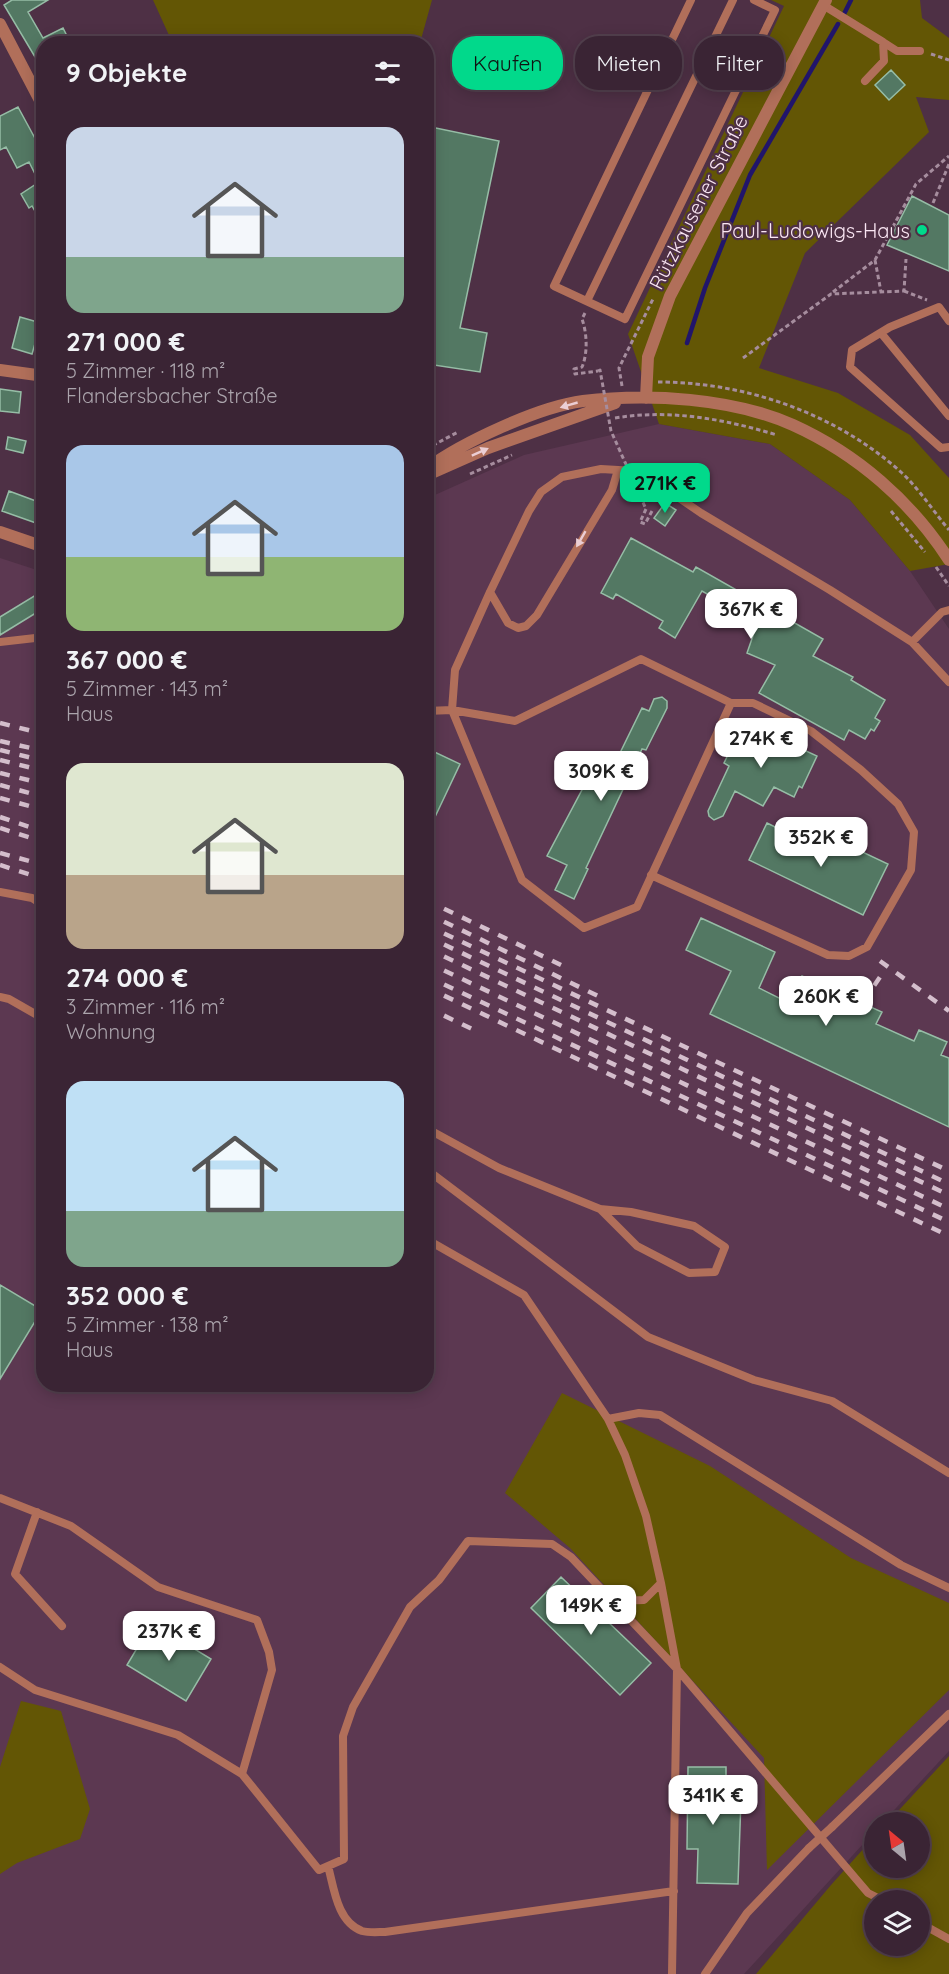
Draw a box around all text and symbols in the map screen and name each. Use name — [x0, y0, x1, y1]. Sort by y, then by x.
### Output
chip: Kaufen — [452, 36, 563, 90]
chip: Mieten — [575, 36, 682, 90]
chip: Filter — [694, 36, 784, 90]
text: 9 Objekte — [66, 56, 187, 89]
icon: filters — [371, 56, 404, 89]
street label: Rützkausener Straße — [643, 111, 753, 293]
icon: home — [181, 166, 289, 274]
place label: Paul-Ludowigs-Haus — [720, 218, 910, 243]
marker: Paul-Ludowigs-Haus — [915, 223, 929, 237]
text: 271 000 € — [66, 325, 185, 358]
text: 5 Zimmer · 118 m² — [66, 358, 225, 383]
text: Flandersbacher Straße — [66, 383, 278, 408]
one-way arrow — [560, 401, 578, 410]
one-way arrow — [471, 447, 488, 456]
pin: 271K € — [616, 463, 714, 514]
text: 271K € — [634, 470, 696, 495]
icon: home — [181, 484, 289, 592]
one-way arrow — [576, 531, 587, 547]
pin: 367K € — [702, 589, 800, 640]
text: 367K € — [719, 596, 783, 621]
text: 367 000 € — [66, 643, 187, 676]
text: 5 Zimmer · 143 m² — [66, 676, 228, 701]
text: Haus — [66, 701, 113, 726]
pin: 274K € — [712, 718, 810, 769]
text: 274K € — [729, 725, 793, 750]
pin: 309K € — [552, 751, 650, 802]
text: 309K € — [568, 758, 634, 783]
icon: home — [181, 802, 289, 910]
pin: 352K € — [772, 817, 870, 868]
text: 352K € — [789, 824, 853, 849]
text: 274 000 € — [66, 961, 188, 994]
pin: 260K € — [777, 976, 875, 1027]
text: 260K € — [793, 983, 859, 1008]
text: 3 Zimmer · 116 m² — [66, 994, 225, 1019]
text: Wohnung — [66, 1019, 155, 1044]
icon: home — [181, 1120, 289, 1228]
text: 352 000 € — [66, 1279, 189, 1312]
text: 5 Zimmer · 138 m² — [66, 1312, 229, 1337]
text: Haus — [66, 1337, 113, 1362]
pin: 149K € — [542, 1585, 640, 1636]
text: 149K € — [560, 1592, 622, 1617]
pin: 237K € — [120, 1611, 218, 1662]
text: 237K € — [137, 1618, 201, 1643]
pin: 341K € — [664, 1775, 762, 1826]
text: 341K € — [683, 1782, 743, 1807]
north arrow — [864, 1812, 930, 1878]
map controls — [864, 1812, 930, 1956]
button: layers — [864, 1890, 930, 1956]

